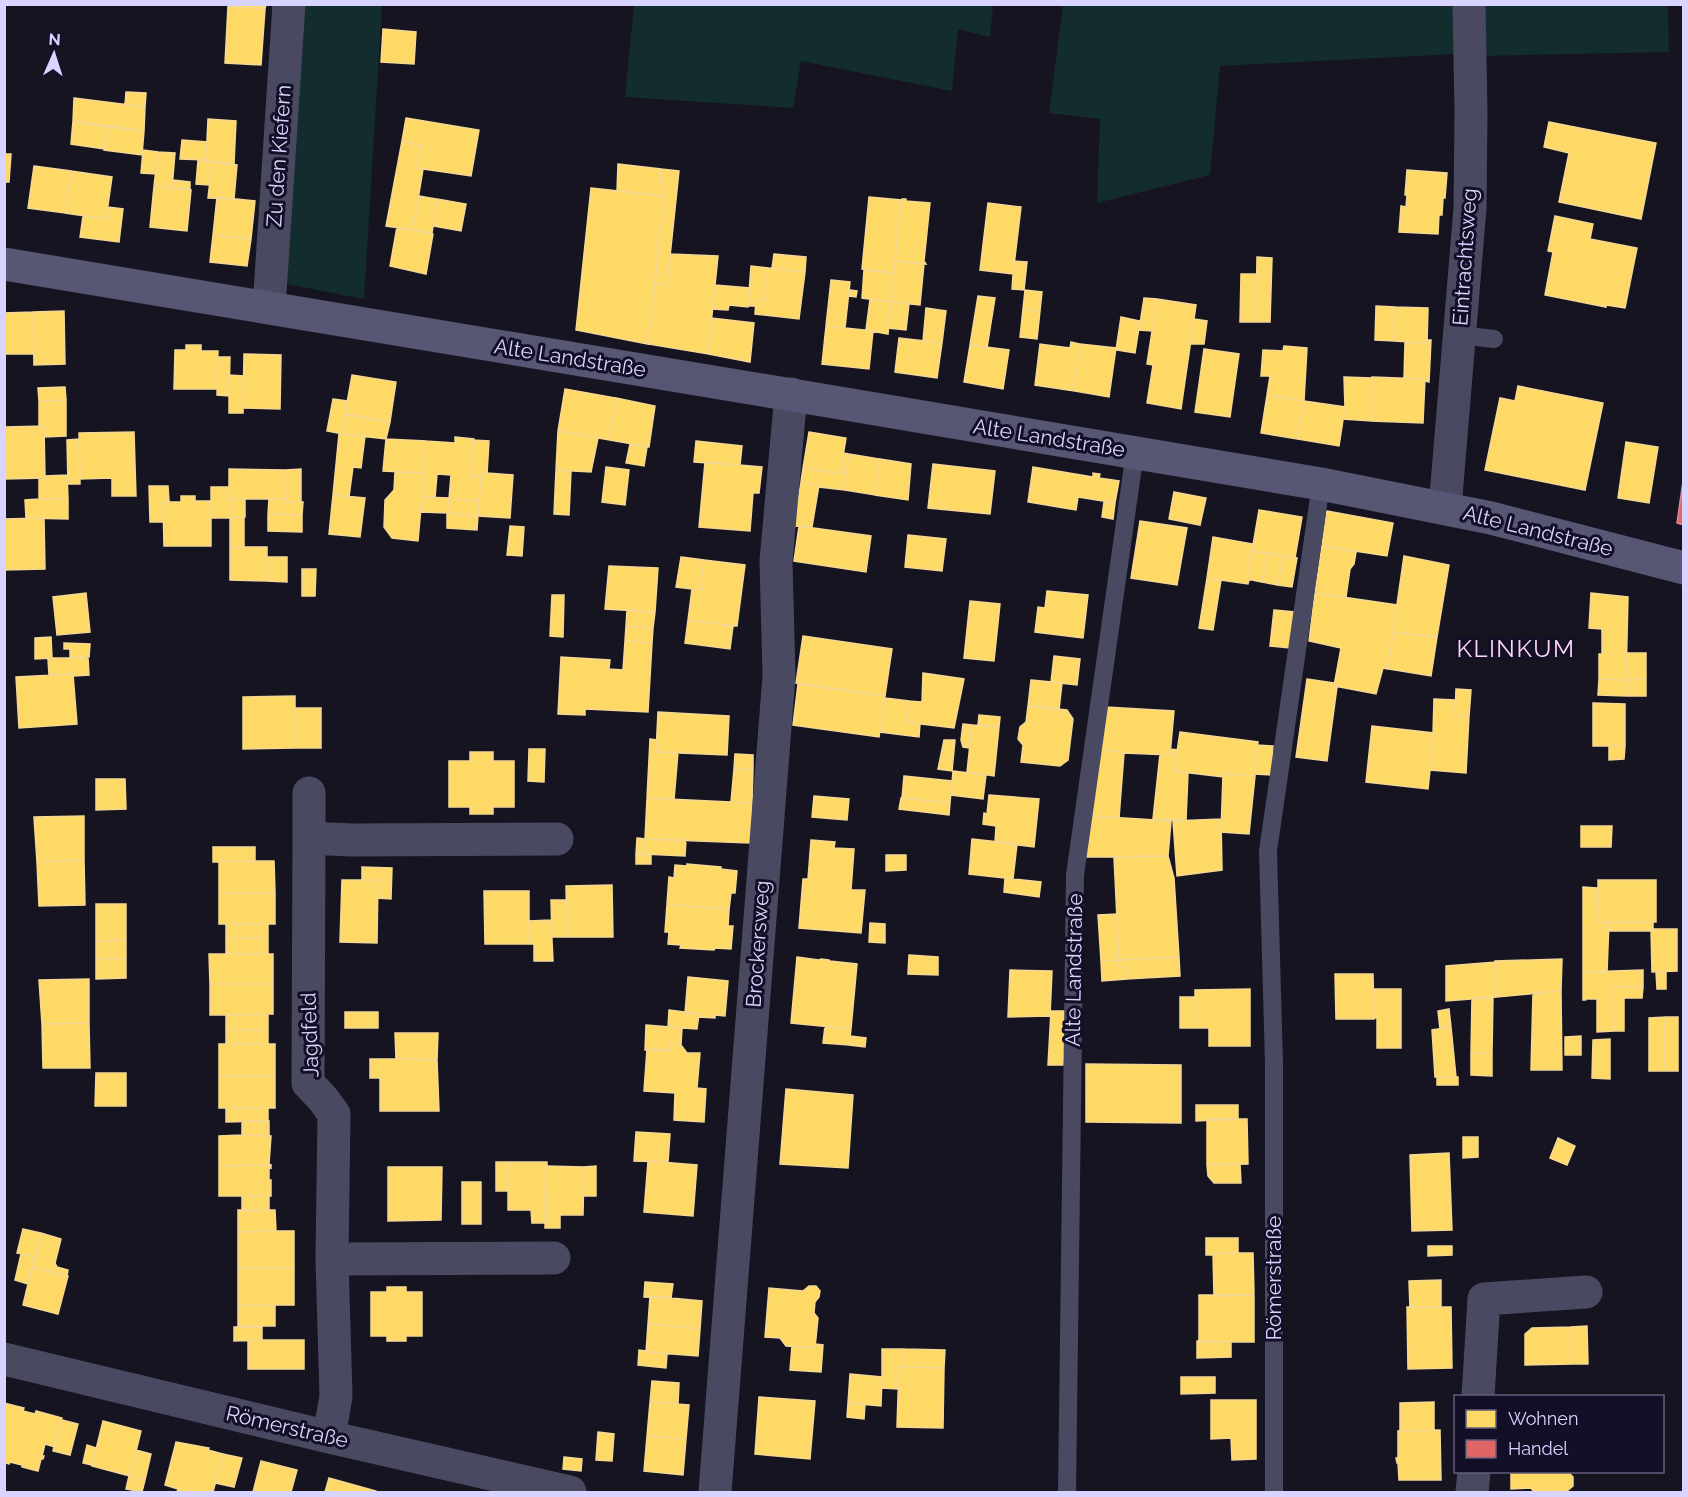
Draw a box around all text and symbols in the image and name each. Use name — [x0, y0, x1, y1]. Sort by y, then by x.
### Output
north arrow — [24, 24, 84, 84]
text: N — [48, 30, 61, 49]
street label: Zu den Kiefern — [261, 84, 296, 228]
street label: Eintrachtsweg — [1447, 187, 1482, 327]
street label: Alte Landstraße — [492, 333, 648, 382]
street label: Alte Landstraße — [971, 413, 1127, 462]
street label: Alte Landstraße — [1461, 500, 1616, 561]
district label: KLINKUM — [1456, 634, 1576, 663]
street label: Brockersweg — [741, 880, 774, 1008]
street label: Alte Landstraße — [1060, 893, 1087, 1047]
street label: Jagdfeld — [296, 992, 323, 1078]
street label: Römerstraße — [1261, 1216, 1286, 1340]
legend — [1454, 1395, 1664, 1473]
street label: Römerstraße — [224, 1400, 351, 1453]
text: Wohnen — [1508, 1408, 1578, 1429]
text: Handel — [1508, 1438, 1568, 1459]

